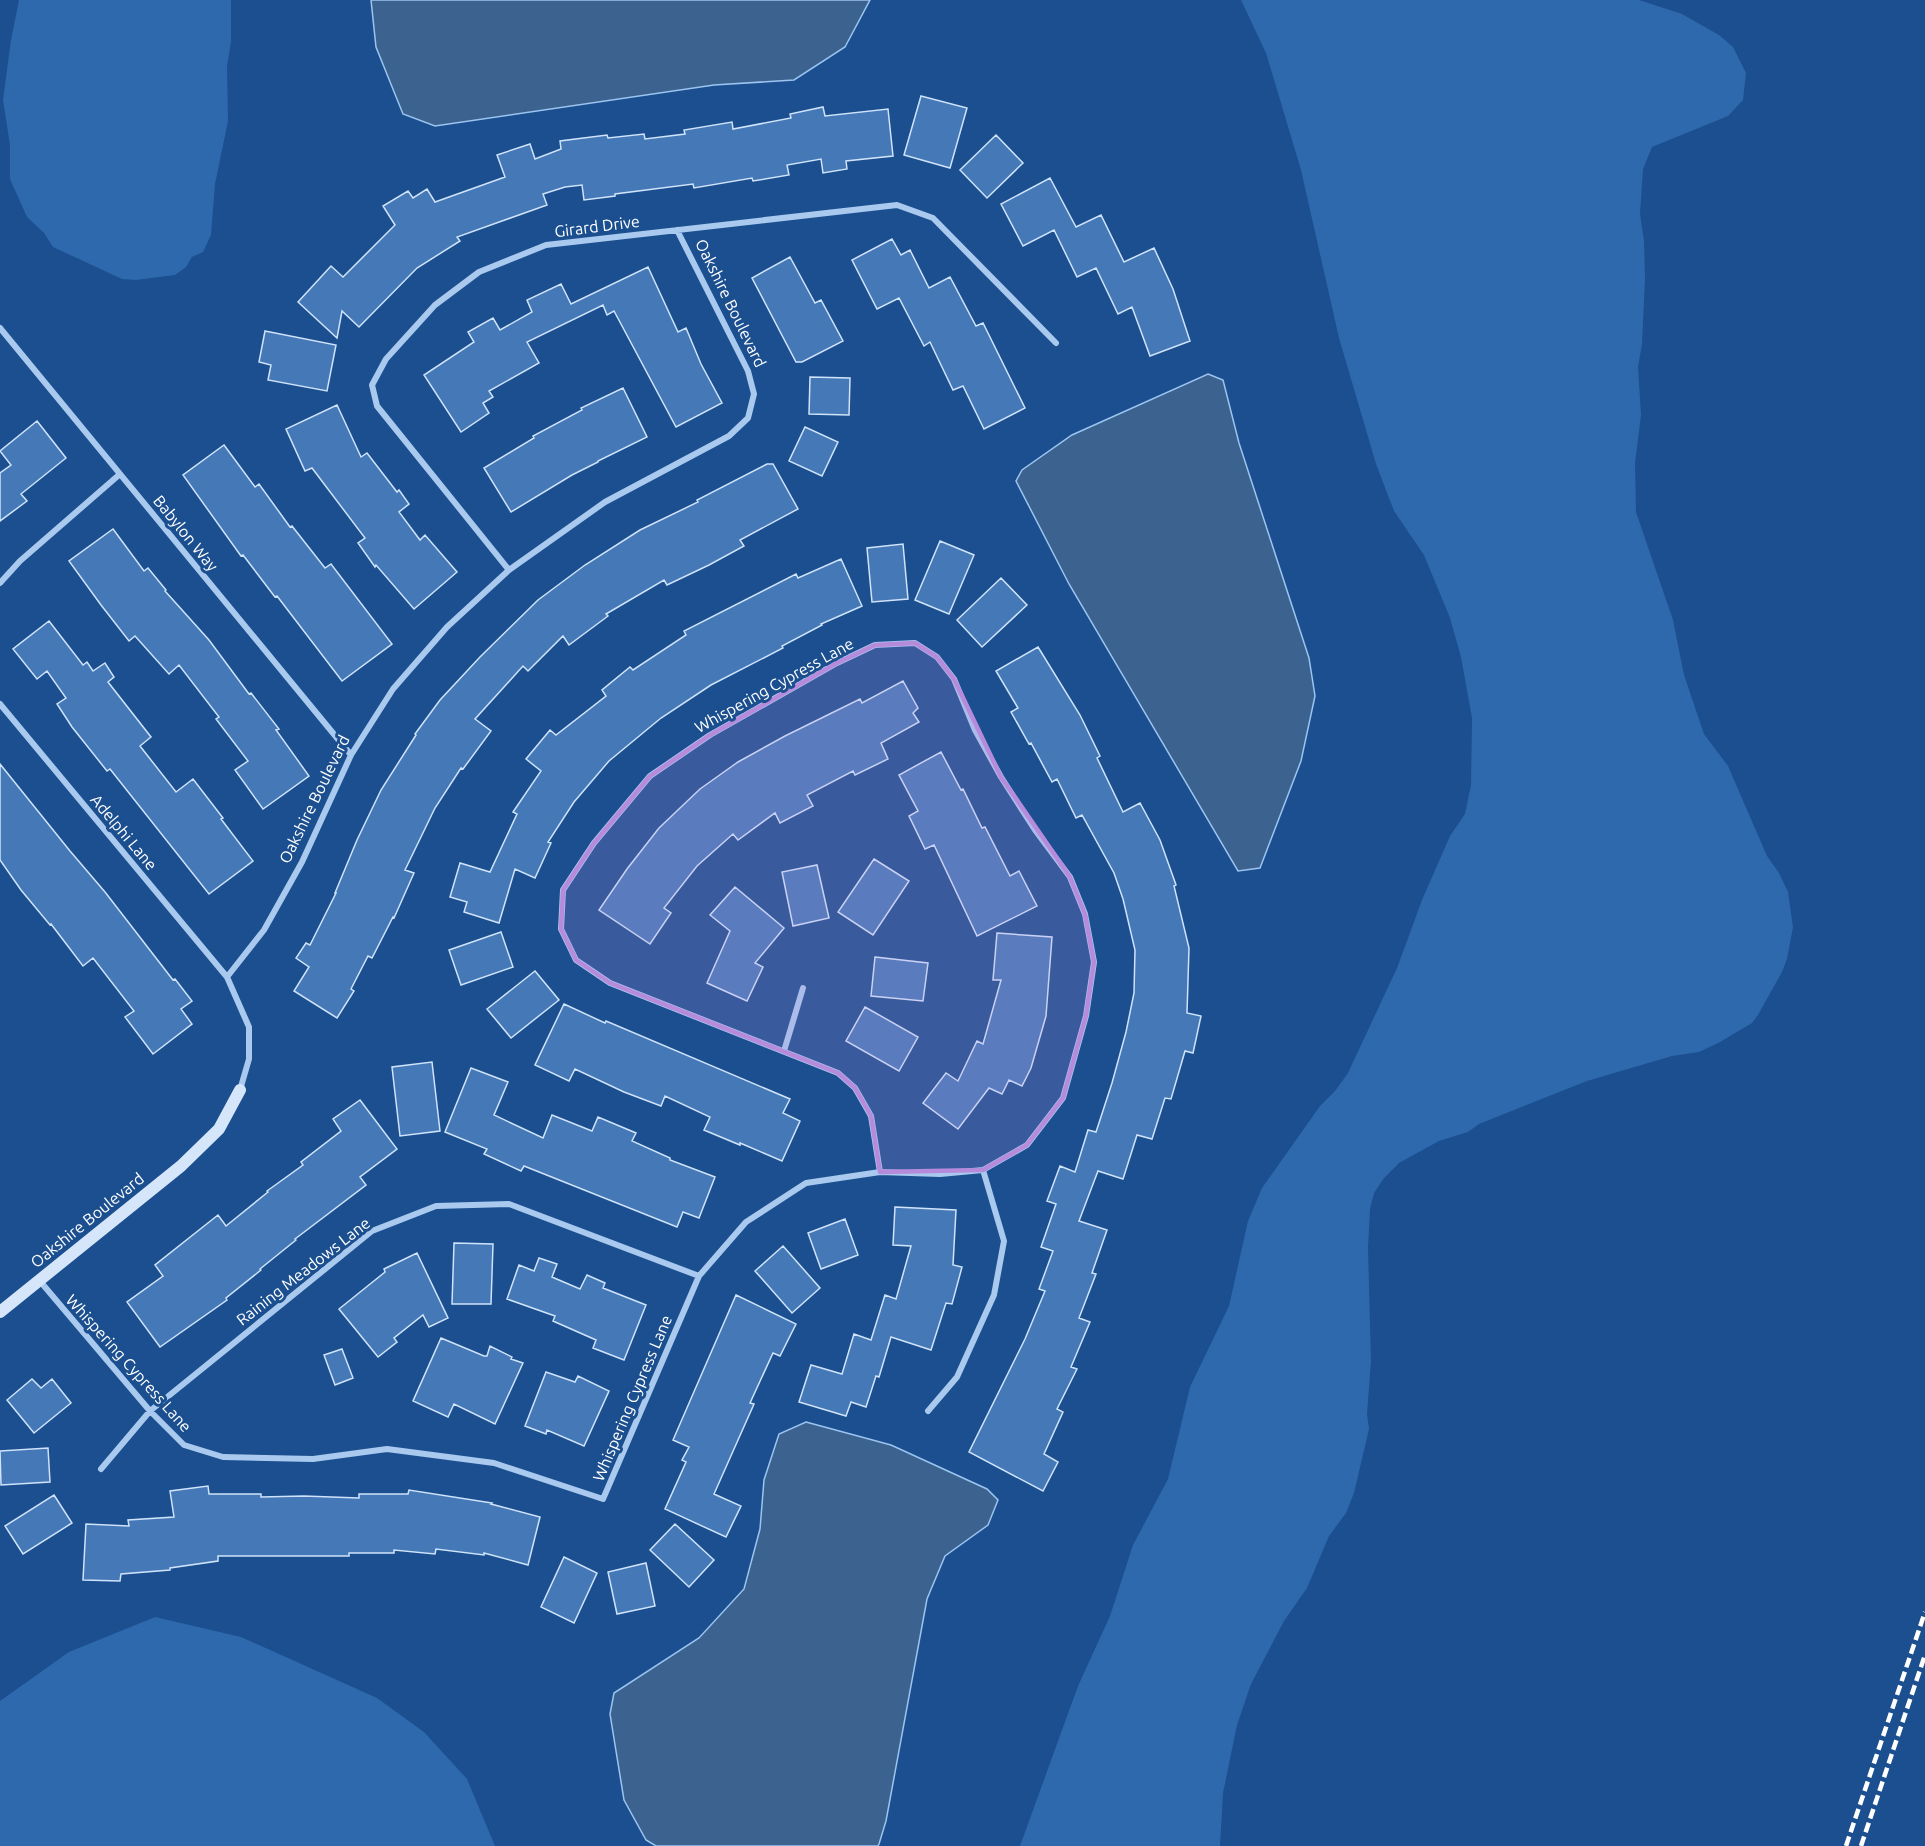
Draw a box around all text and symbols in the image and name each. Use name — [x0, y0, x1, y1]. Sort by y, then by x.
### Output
street label: Girard Drive — [553, 212, 641, 240]
street label: Oakshire Boulevard — [692, 236, 770, 370]
street label: Babylon Way — [150, 492, 222, 575]
street label: Whispering Cypress Lane — [692, 634, 856, 736]
street label: Oakshire Boulevard — [275, 732, 353, 866]
street label: Adelphi Lane — [87, 791, 161, 873]
street label: Oakshire Boulevard — [27, 1169, 147, 1271]
street label: Raining Meadows Lane — [233, 1213, 373, 1329]
street label: Whispering Cypress Lane — [63, 1291, 195, 1435]
street label: Whispering Cypress Lane — [589, 1312, 675, 1484]

